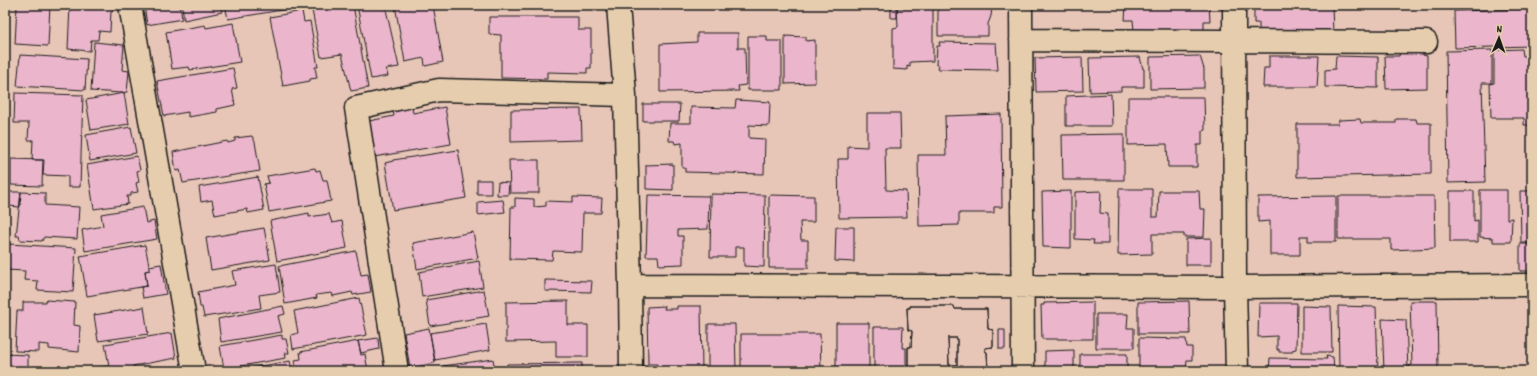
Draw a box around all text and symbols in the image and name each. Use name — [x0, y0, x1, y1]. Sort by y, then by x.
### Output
north arrow — [1479, 18, 1519, 58]
text: N — [1496, 22, 1503, 38]

